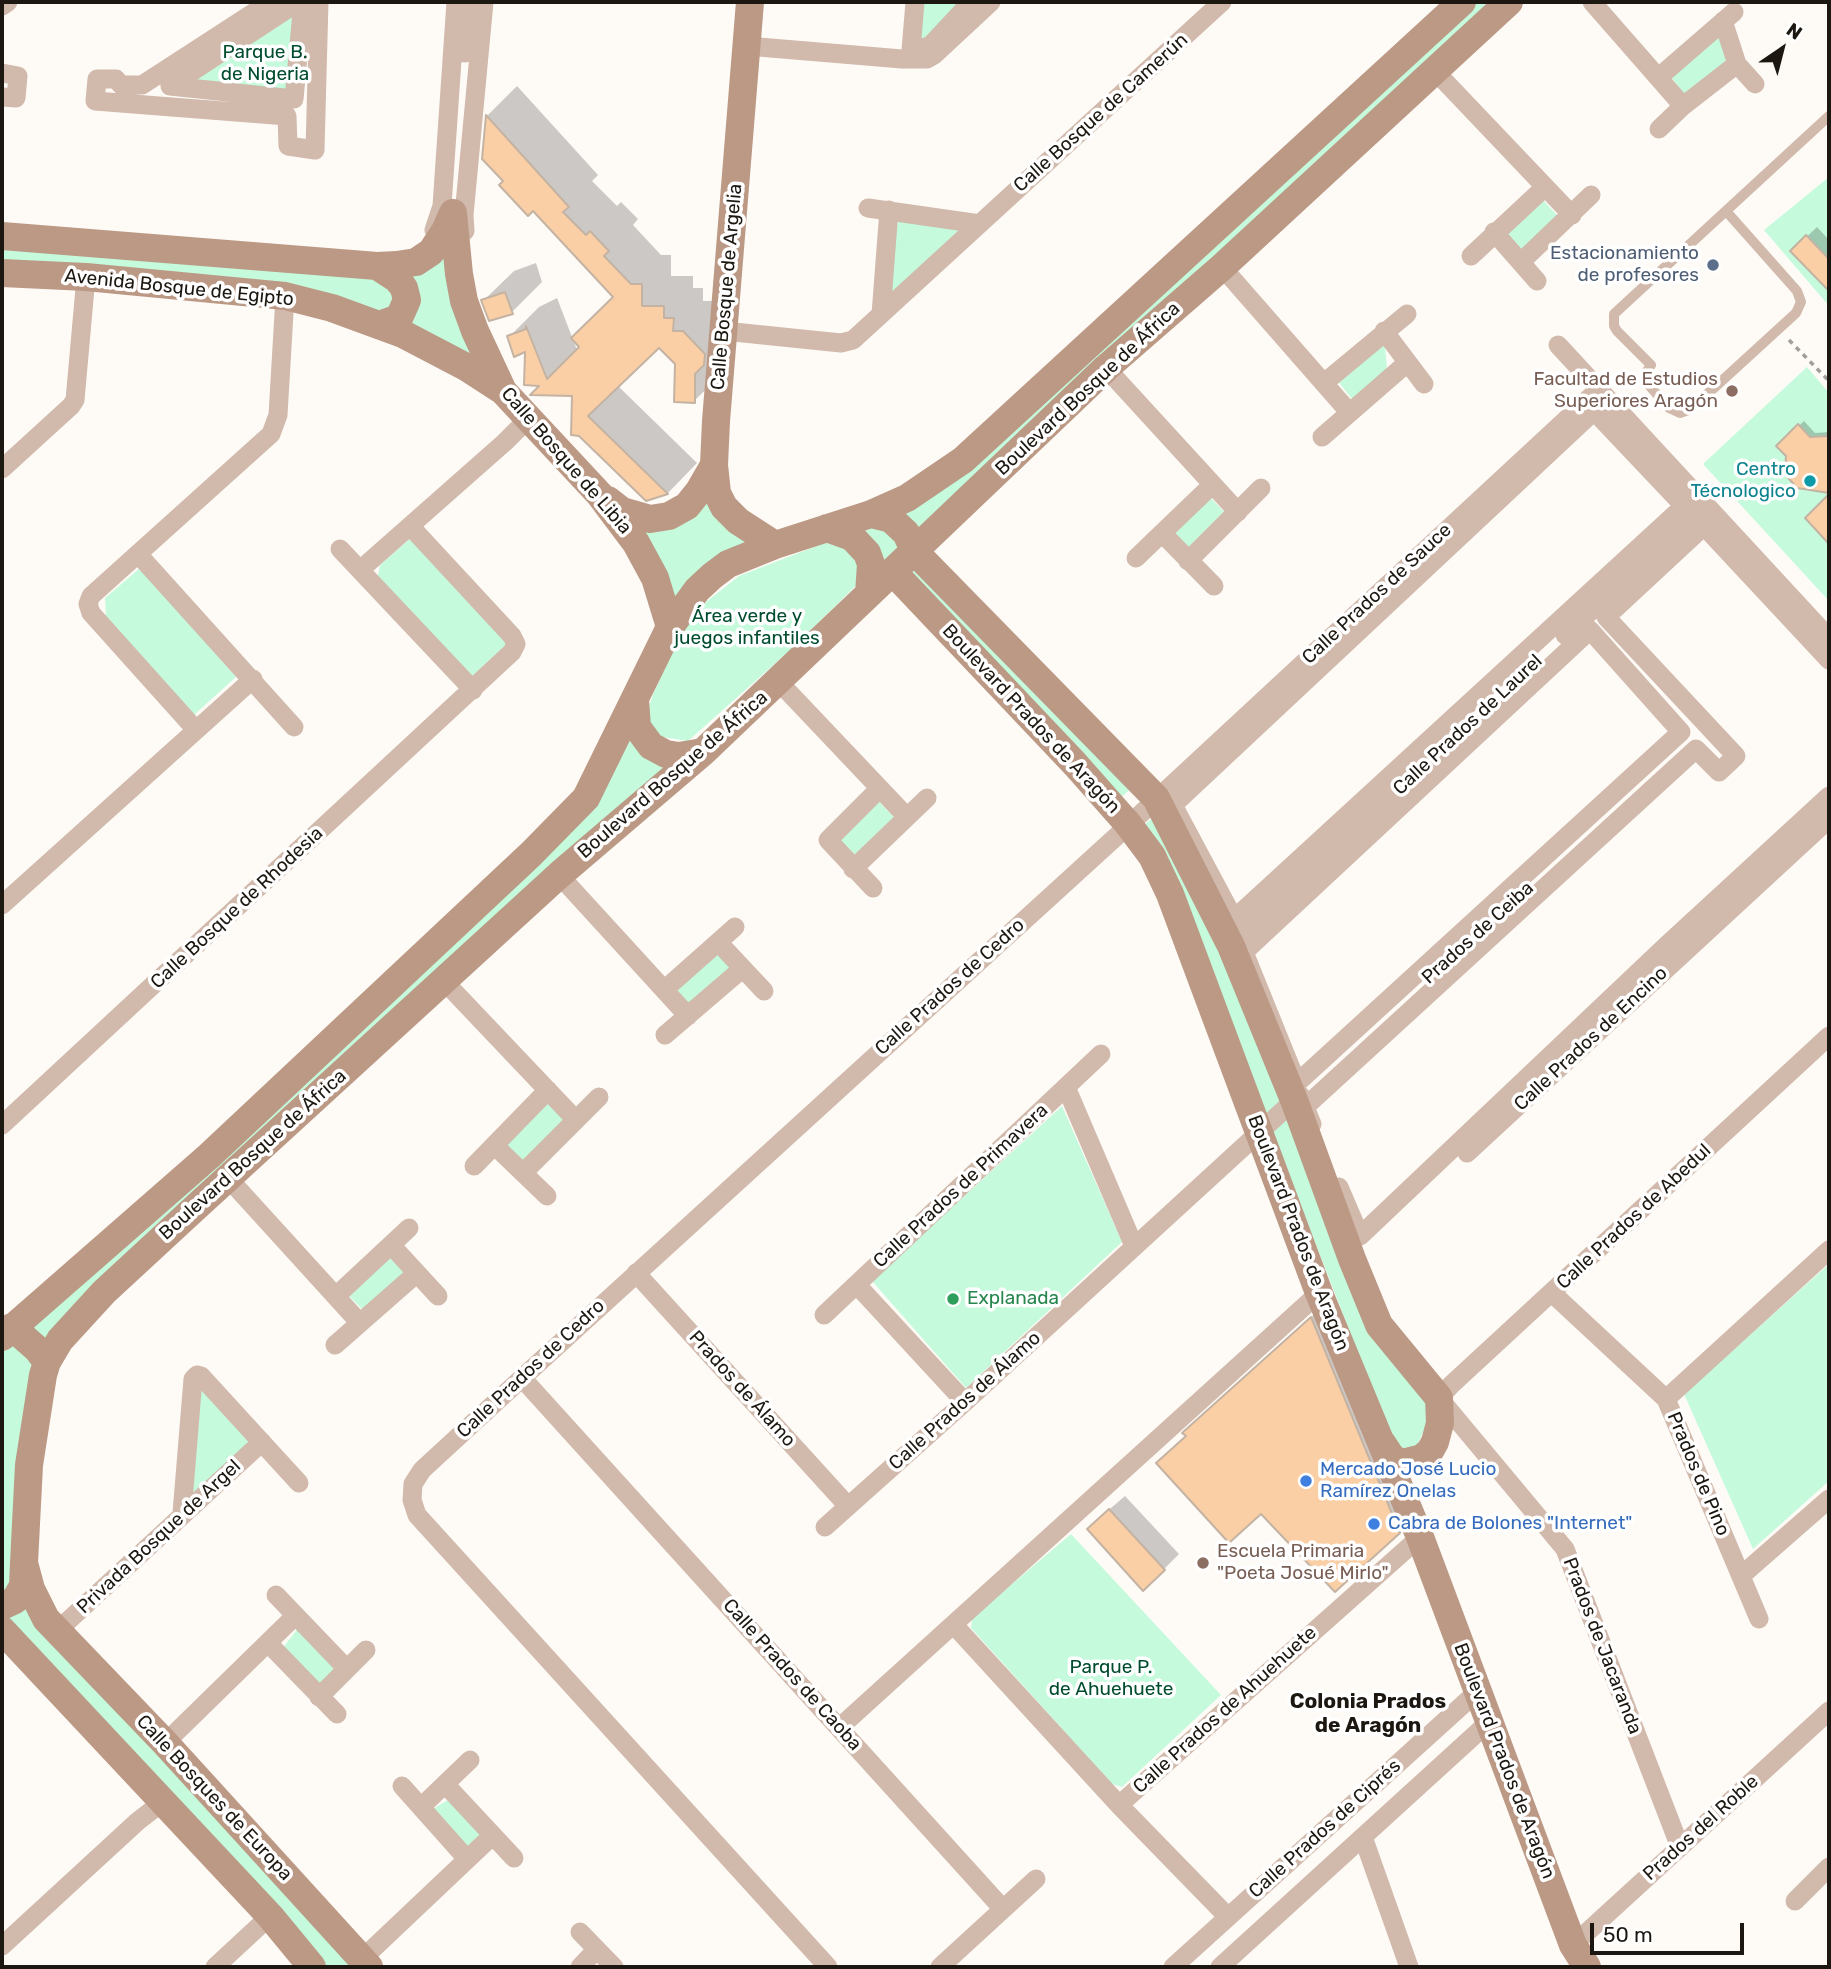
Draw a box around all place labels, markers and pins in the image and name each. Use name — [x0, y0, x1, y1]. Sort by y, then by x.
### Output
place label: Estacionamiento de profesores — [1550, 243, 1699, 287]
marker: Estacionamiento de profesores — [1705, 257, 1721, 273]
place label: Facultad de Estudios Superiores Aragón — [1533, 369, 1718, 413]
marker: Facultad de Estudios Superiores Aragón — [1724, 383, 1740, 399]
place label: Centro Técnologico — [1690, 459, 1796, 503]
marker: Centro Técnologico — [1802, 473, 1818, 489]
place label: Explanada — [967, 1288, 1059, 1310]
marker: Explanada — [945, 1291, 961, 1307]
place label: Mercado José Lucio Ramírez Onelas — [1320, 1459, 1496, 1503]
marker: Mercado José Lucio Ramírez Onelas — [1298, 1473, 1314, 1489]
place label: Cabra de Bolones "Internet" — [1388, 1513, 1632, 1535]
marker: Cabra de Bolones "Internet" — [1366, 1516, 1382, 1532]
place label: Escuela Primaria "Poeta Josué Mirlo" — [1217, 1541, 1389, 1585]
marker: Escuela Primaria "Poeta Josué Mirlo" — [1195, 1555, 1211, 1571]

